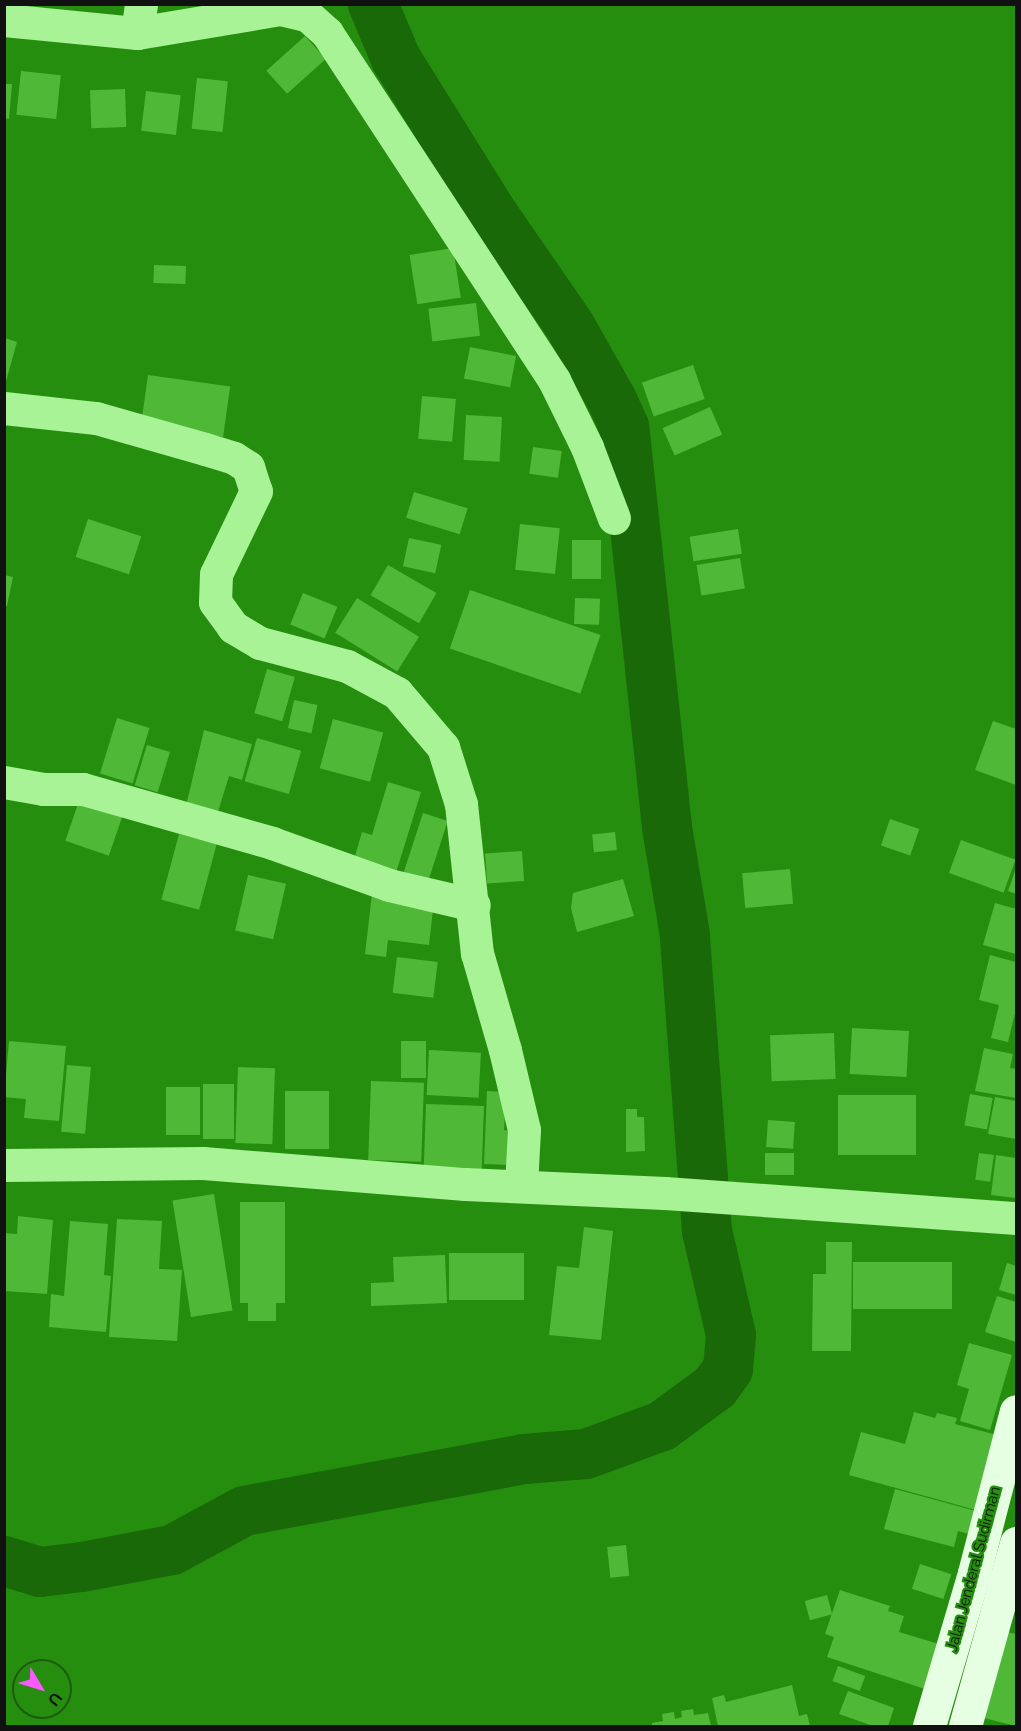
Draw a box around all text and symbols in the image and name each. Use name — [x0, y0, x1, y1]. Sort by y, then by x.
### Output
street label: Jalan Jenderal Sudirman — [943, 1484, 1005, 1654]
north arrow — [12, 1659, 72, 1719]
text: U — [44, 1689, 66, 1710]

